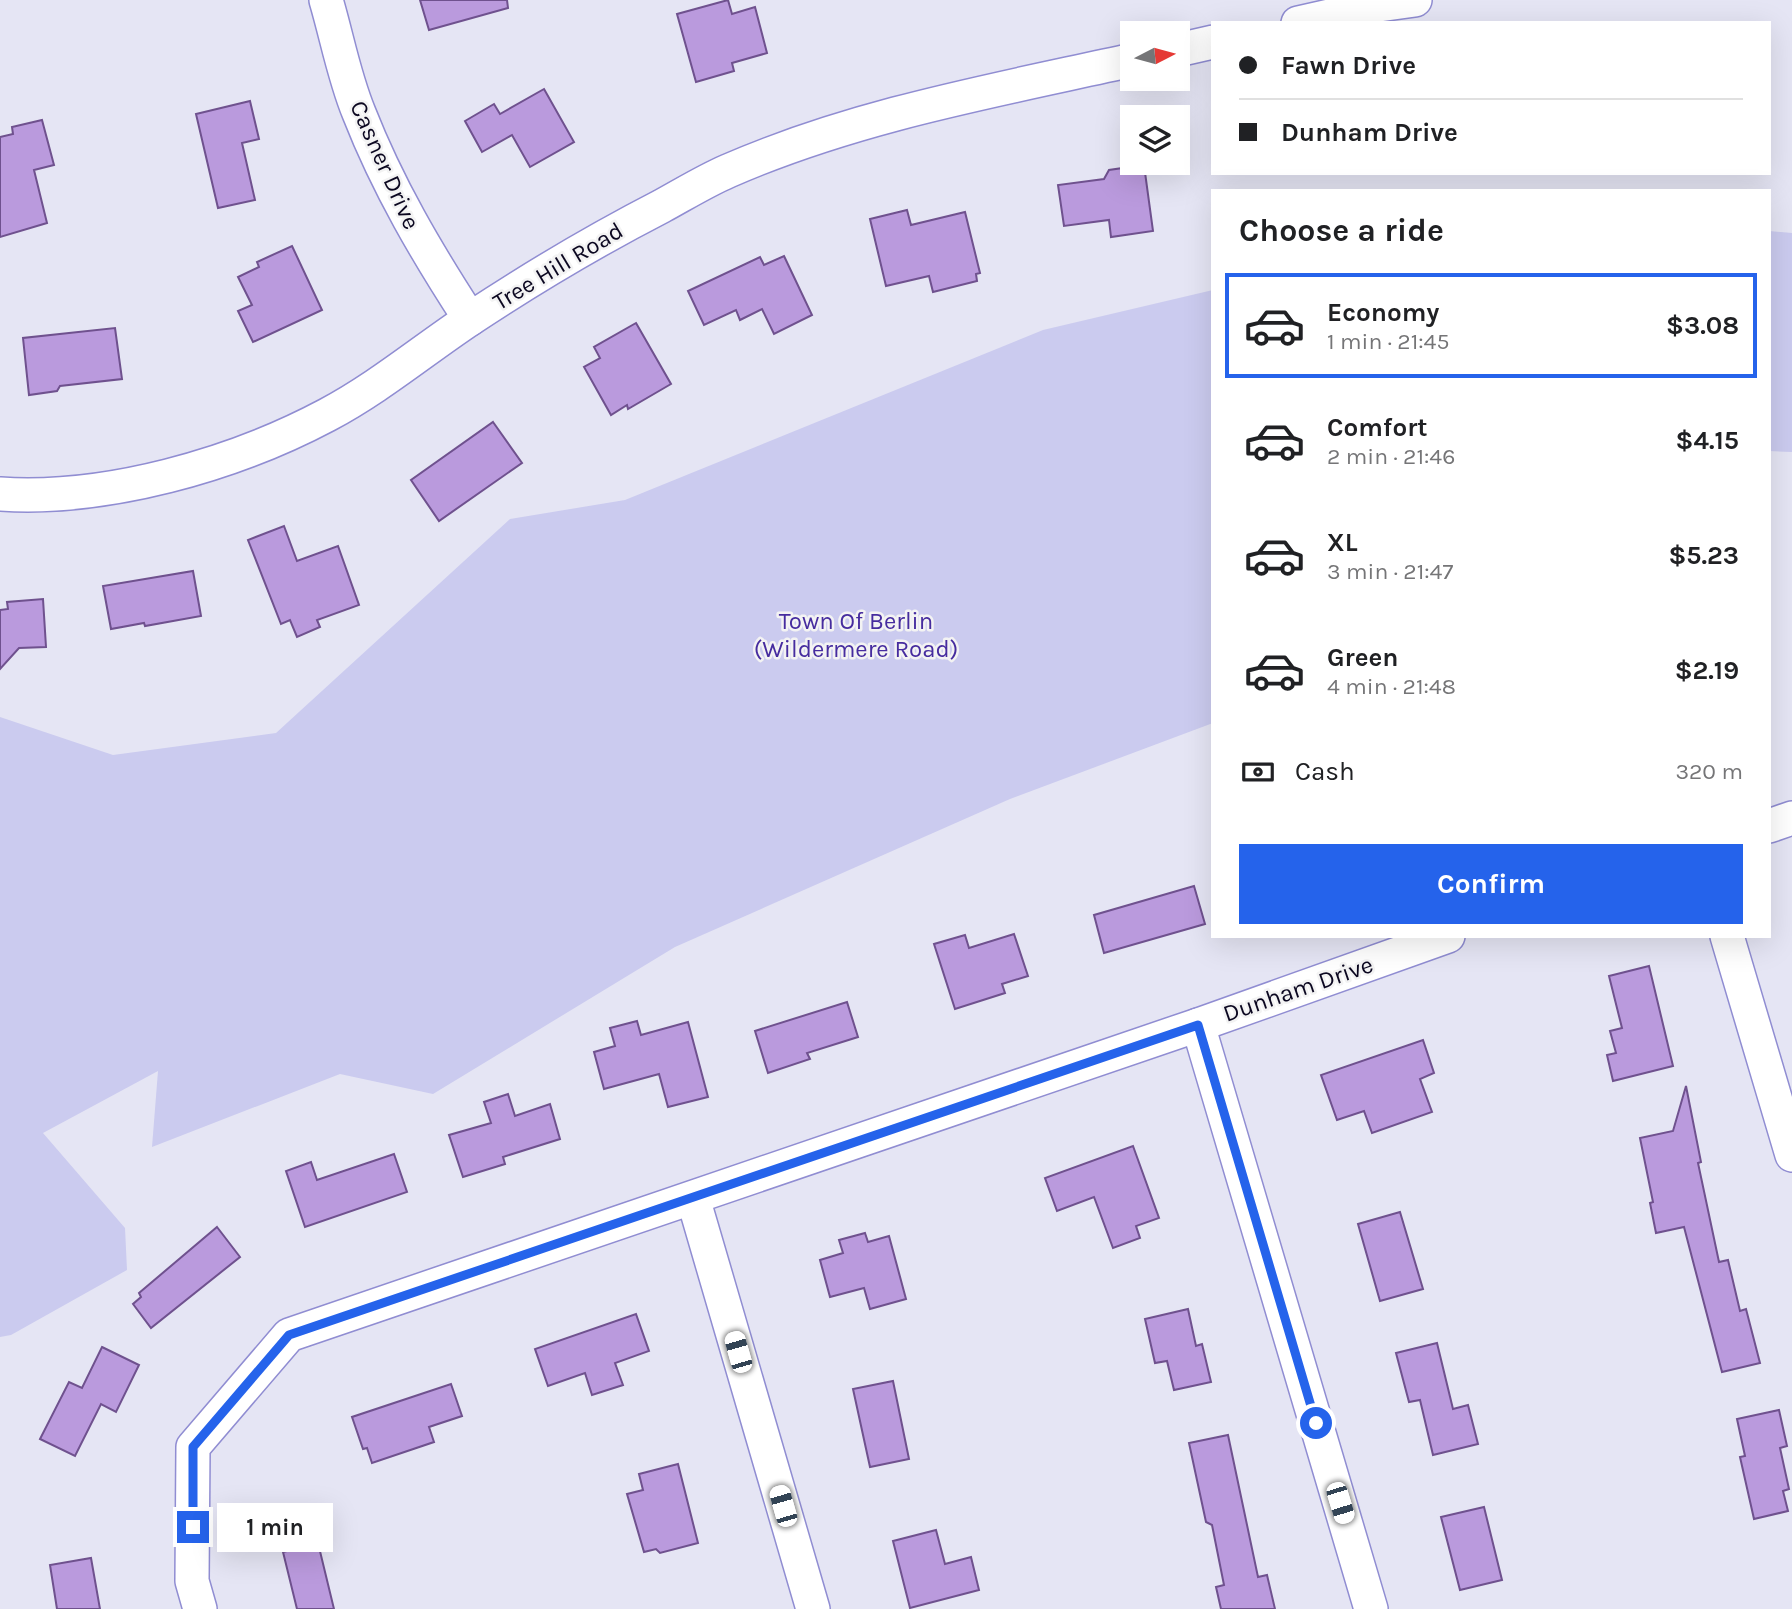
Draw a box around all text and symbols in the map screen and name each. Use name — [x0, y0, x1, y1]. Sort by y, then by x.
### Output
north arrow — [1120, 21, 1190, 91]
map controls — [1120, 21, 1190, 175]
text: Fawn Drive — [1281, 50, 1416, 81]
street label: Casner Drive — [344, 96, 426, 234]
button: layers — [1120, 105, 1190, 175]
text: Dunham Drive — [1281, 117, 1458, 148]
text: Choose a ride — [1239, 212, 1444, 249]
street label: Tree Hill Road — [488, 216, 628, 316]
icon: car — [1243, 294, 1306, 357]
text: Economy — [1327, 297, 1439, 328]
text: $3.08 — [1666, 310, 1739, 341]
text: 1 min · 21:45 — [1327, 328, 1449, 355]
icon: car — [1243, 409, 1306, 472]
text: Comfort — [1327, 412, 1428, 443]
text: $4.15 — [1676, 425, 1739, 456]
text: 2 min · 21:46 — [1327, 443, 1455, 470]
icon: car — [1243, 524, 1306, 587]
text: XL — [1327, 527, 1358, 558]
text: $5.23 — [1668, 540, 1739, 571]
text: 3 min · 21:47 — [1327, 558, 1453, 585]
park label: Town Of Berlin (Wildermere Road) — [754, 607, 958, 663]
icon: car — [1243, 639, 1306, 702]
text: Green — [1327, 642, 1399, 673]
text: $2.19 — [1675, 655, 1739, 686]
text: 4 min · 21:48 — [1327, 673, 1456, 700]
icon: cash — [1239, 753, 1277, 791]
text: Cash — [1295, 756, 1355, 787]
text: 320 m — [1675, 758, 1743, 785]
button: Confirm — [1239, 844, 1743, 924]
street label: Dunham Drive — [1219, 950, 1377, 1028]
car — [723, 1329, 754, 1375]
route start — [1300, 1407, 1332, 1439]
car — [1324, 1480, 1357, 1526]
car — [768, 1483, 799, 1529]
callout: 1 min — [218, 1502, 333, 1552]
route end — [177, 1511, 209, 1543]
text: 1 min — [246, 1514, 304, 1541]

